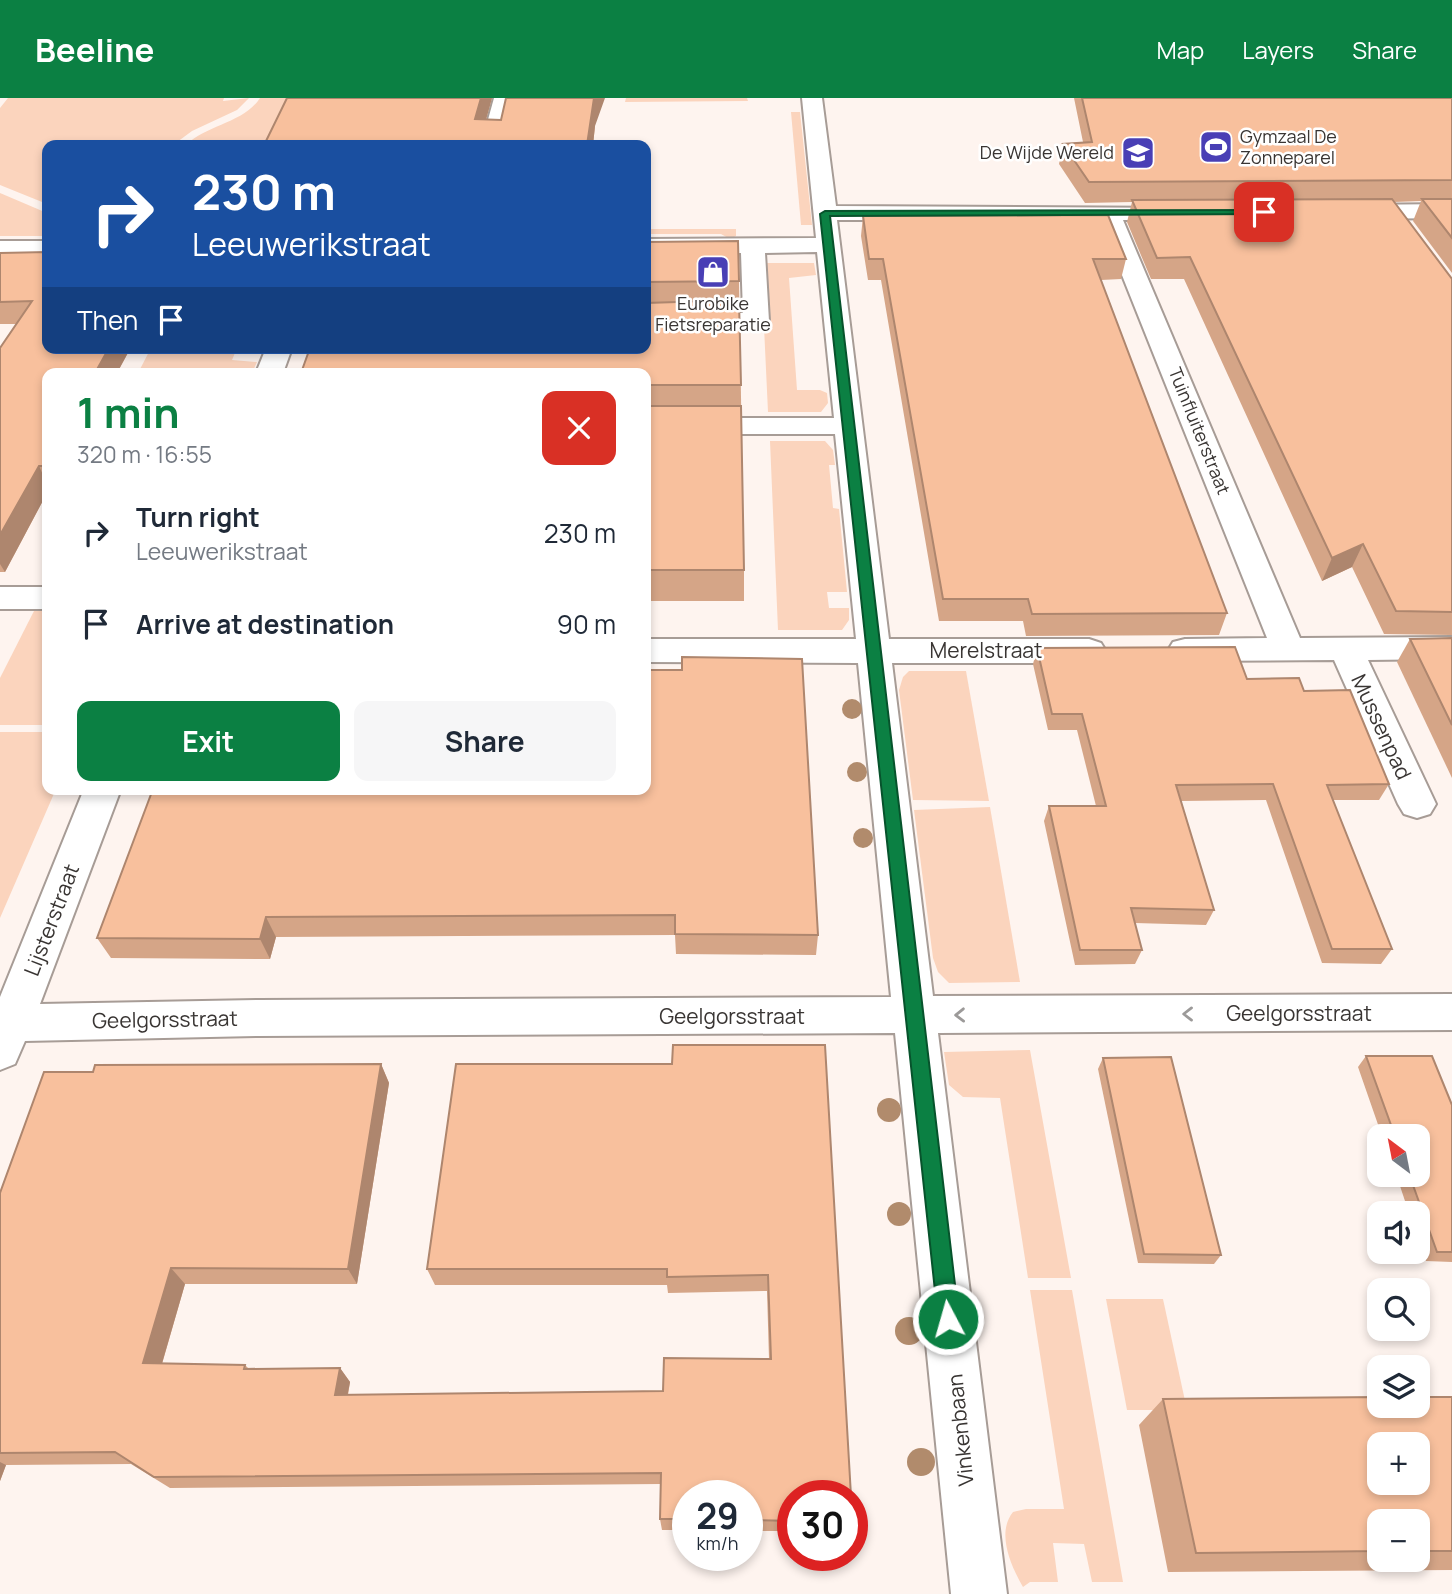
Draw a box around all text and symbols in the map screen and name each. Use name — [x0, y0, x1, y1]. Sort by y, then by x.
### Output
text: Beeline — [35, 27, 154, 72]
text: Map — [1157, 33, 1204, 66]
text: Layers — [1242, 33, 1314, 66]
text: Share — [1352, 33, 1417, 66]
place label: Gymzaal De Zonneparel — [1240, 124, 1337, 169]
sports icon: Gymzaal De Zonneparel — [1197, 128, 1235, 166]
school or university icon: De Wijde Wereld — [1119, 134, 1157, 172]
place label: De Wijde Wereld — [980, 140, 1114, 164]
text: 230 m — [192, 158, 336, 225]
icon: right — [77, 168, 168, 259]
pin — [1234, 182, 1294, 242]
icon: arrive — [1245, 193, 1283, 231]
text: Leeuwerikstraat — [192, 222, 431, 266]
shop icon: Eurobike Fietsreparatie — [694, 253, 732, 291]
place label: Eurobike Fietsreparatie — [655, 291, 771, 336]
icon: arrive — [152, 301, 190, 339]
text: Then — [77, 302, 138, 338]
street label: Tuinfluiterstraat — [1164, 364, 1236, 498]
text: 1 min — [77, 383, 180, 441]
button: close — [542, 391, 616, 465]
text: 320 m · 16:55 — [77, 438, 212, 470]
text: Turn right — [136, 499, 260, 535]
icon: right — [77, 514, 115, 552]
text: 230 m — [544, 515, 616, 551]
text: Leeuwerikstraat — [136, 535, 308, 567]
icon: arrive — [77, 605, 115, 643]
text: Arrive at destination — [136, 606, 394, 642]
text: 90 m — [557, 606, 616, 642]
street label: Merelstraat — [930, 636, 1042, 664]
street label: Mussenpad — [1345, 669, 1419, 784]
button: Exit — [77, 701, 340, 781]
button: Share — [354, 701, 616, 781]
street label: Lijsterstraat — [17, 860, 85, 980]
street label: Geelgorsstraat — [1226, 999, 1372, 1027]
street label: Geelgorsstraat — [659, 1002, 805, 1030]
street label: Geelgorsstraat — [92, 1004, 238, 1034]
one-way arrow — [1182, 1006, 1193, 1022]
one-way arrow — [955, 1007, 965, 1023]
north arrow — [1367, 1124, 1430, 1186]
map controls — [1367, 1124, 1430, 1572]
button: sound — [1367, 1201, 1430, 1264]
button: search — [1367, 1278, 1430, 1341]
position arrow — [911, 1282, 985, 1356]
button: layers — [1367, 1355, 1430, 1418]
street label: Vinkenbaan — [940, 1373, 980, 1488]
button: + — [1367, 1432, 1430, 1495]
speed limit sign: 30 — [777, 1480, 868, 1571]
text: 29 — [696, 1492, 739, 1540]
button: − — [1367, 1509, 1430, 1572]
text: km/h — [697, 1531, 738, 1555]

